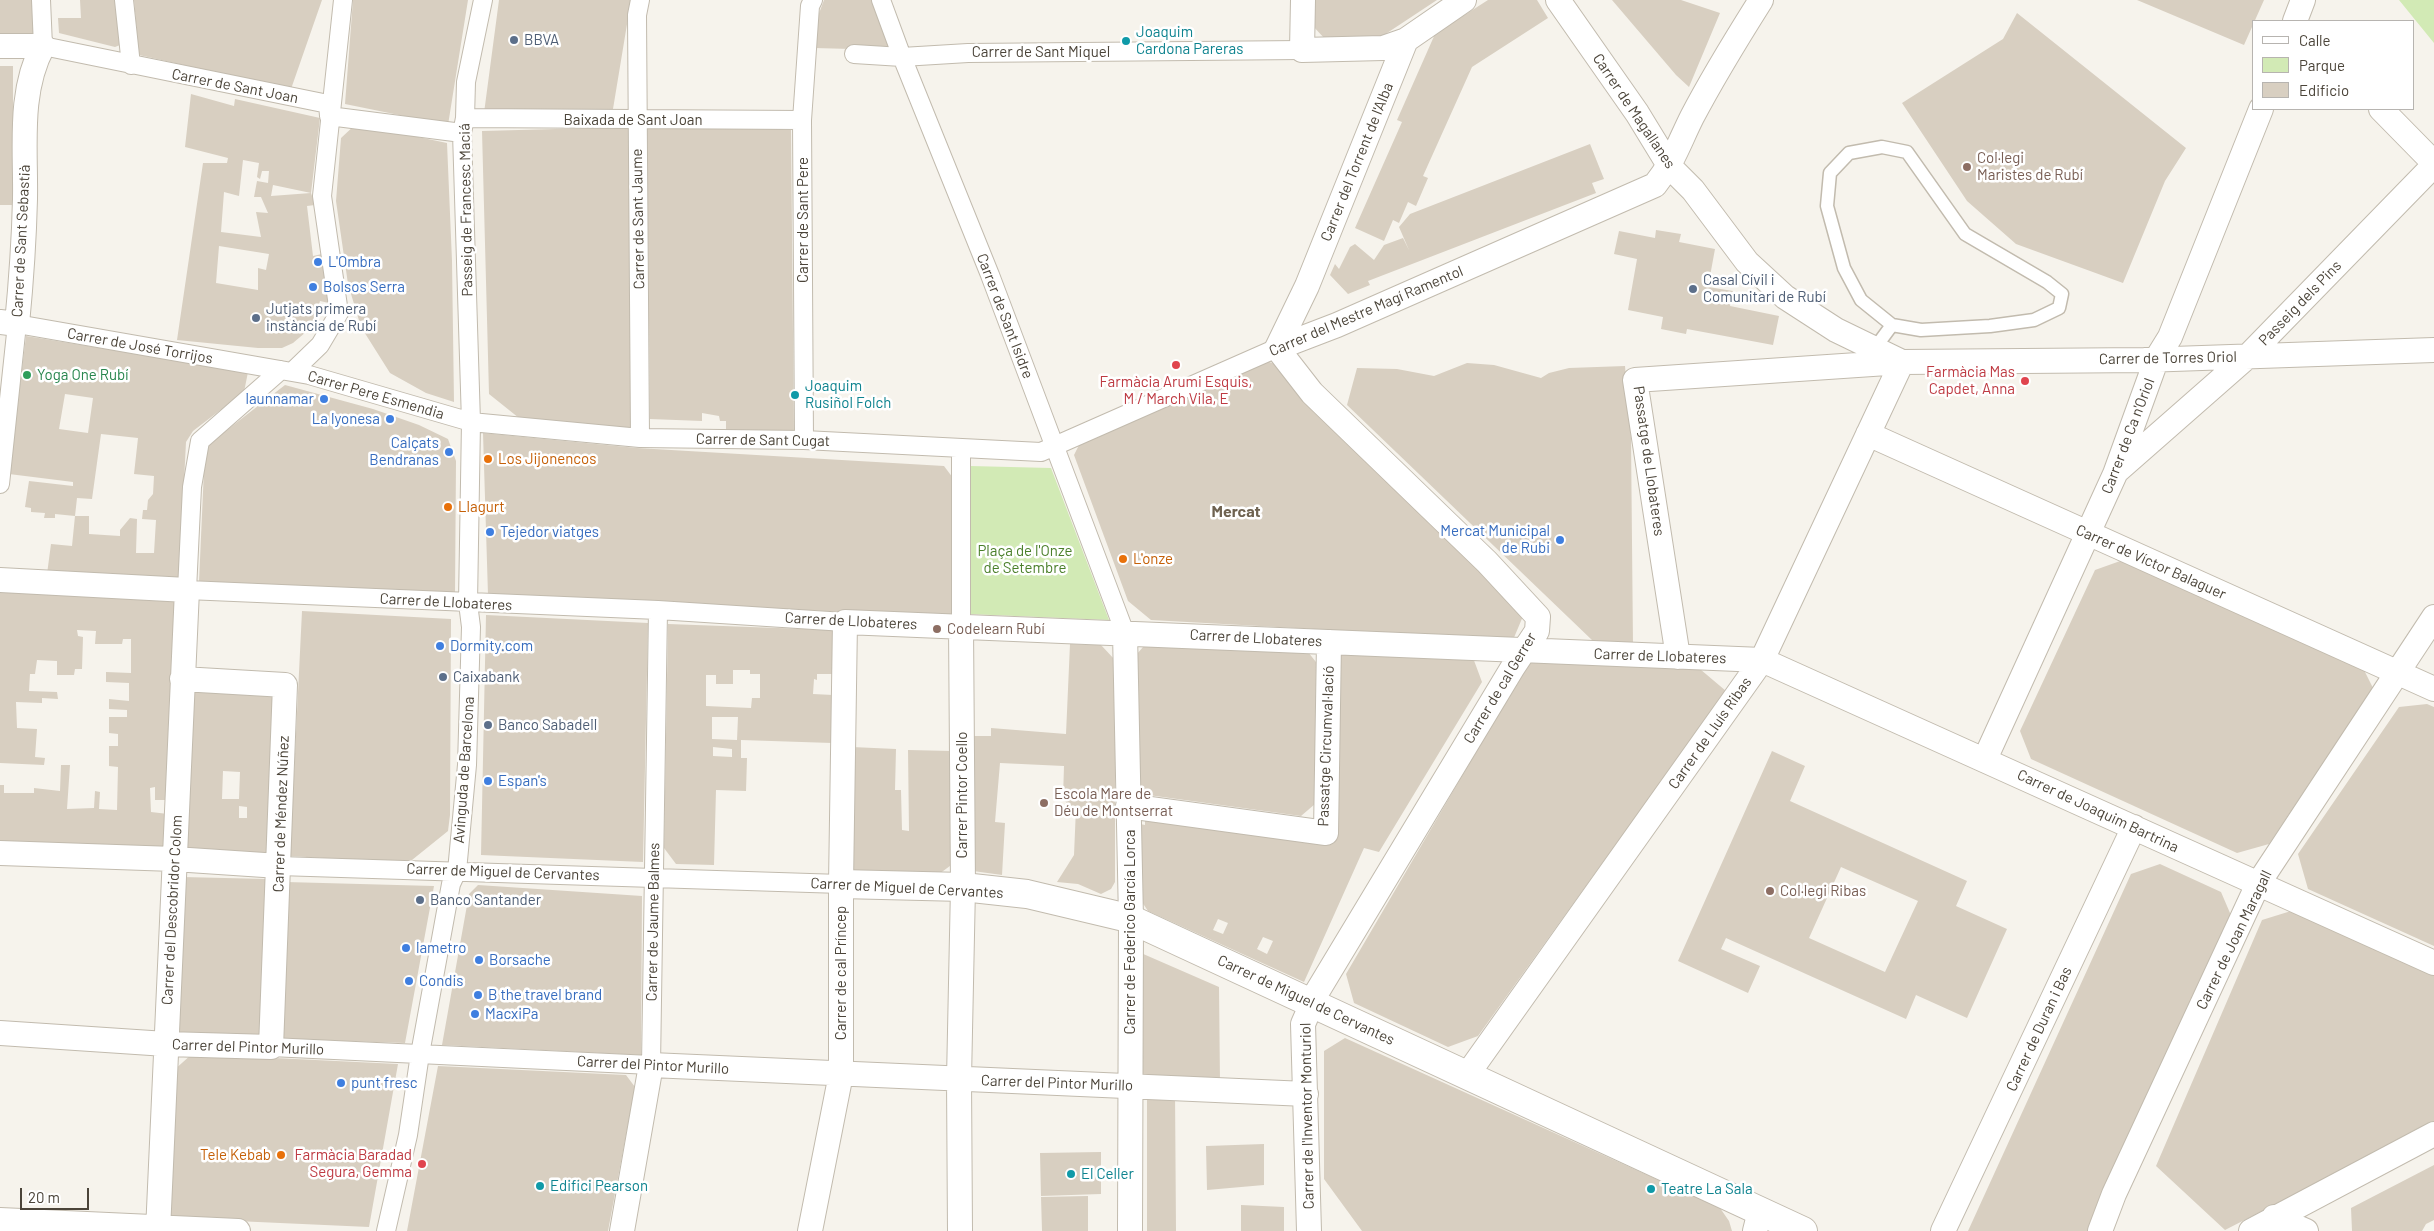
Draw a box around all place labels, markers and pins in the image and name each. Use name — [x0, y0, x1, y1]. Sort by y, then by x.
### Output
place label: Joaquim Cardona Pareras — [1136, 23, 1243, 58]
place label: BBVA — [524, 31, 559, 49]
marker: BBVA — [508, 34, 520, 46]
marker: Joaquim Cardona Pareras — [1120, 35, 1132, 47]
place label: Col·legi Maristes de Rubí — [1977, 149, 2083, 184]
marker: Col·legi Maristes de Rubí — [1961, 161, 1973, 173]
place label: L'Ombra — [328, 253, 381, 271]
marker: L'Ombra — [312, 256, 324, 268]
place label: Casal Cívil i Comunitari de Rubí — [1703, 271, 1826, 306]
place label: Bolsos Serra — [323, 278, 405, 296]
marker: Bolsos Serra — [307, 281, 319, 293]
marker: Casal Cívil i Comunitari de Rubí — [1687, 283, 1699, 295]
place label: Jutjats primera instància de Rubí — [266, 300, 376, 335]
marker: Jutjats primera instància de Rubí — [250, 312, 262, 324]
marker: Farmàcia Arumi Esquis, M / March Vila, E — [1170, 359, 1182, 371]
place label: Farmàcia Mas Capdet, Anna — [1926, 363, 2015, 398]
place label: Yoga One Rubí — [37, 366, 128, 384]
marker: Yoga One Rubí — [21, 369, 33, 381]
place label: Farmàcia Arumi Esquis, M / March Vila, E — [1100, 373, 1252, 408]
marker: Farmàcia Mas Capdet, Anna — [2019, 375, 2031, 387]
place label: Joaquim Rusiñol Folch — [805, 377, 891, 412]
marker: Joaquim Rusiñol Folch — [789, 389, 801, 401]
place label: launnamar — [245, 390, 314, 408]
marker: launnamar — [318, 393, 330, 405]
place label: La lyonesa — [312, 410, 380, 428]
marker: La lyonesa — [384, 413, 396, 425]
place label: Calçats Bendranas — [369, 434, 439, 469]
marker: Calçats Bendranas — [443, 446, 455, 458]
place label: Los Jijonencos — [498, 450, 596, 468]
marker: Los Jijonencos — [482, 453, 494, 465]
place label: Llagurt — [458, 498, 505, 516]
marker: Llagurt — [442, 501, 454, 513]
place label: Mercat Municipal de Rubi — [1440, 522, 1550, 557]
place label: Tejedor viatges — [500, 523, 599, 541]
marker: Tejedor viatges — [484, 526, 496, 538]
marker: Mercat Municipal de Rubi — [1554, 534, 1566, 546]
place label: L'onze — [1133, 550, 1173, 568]
marker: L'onze — [1117, 553, 1129, 565]
place label: Codelearn Rubí — [947, 620, 1045, 638]
marker: Codelearn Rubí — [931, 623, 943, 635]
place label: Dormity.com — [450, 637, 533, 655]
marker: Dormity.com — [434, 640, 446, 652]
place label: Caixabank — [453, 668, 520, 686]
marker: Caixabank — [437, 671, 449, 683]
place label: Banco Sabadell — [498, 716, 597, 734]
marker: Banco Sabadell — [482, 719, 494, 731]
place label: Espan's — [498, 772, 547, 790]
marker: Espan's — [482, 775, 494, 787]
place label: Escola Mare de Déu de Montserrat — [1054, 785, 1173, 820]
marker: Escola Mare de Déu de Montserrat — [1038, 797, 1050, 809]
place label: Col·legi Ribas — [1780, 882, 1866, 900]
marker: Col·legi Ribas — [1764, 885, 1776, 897]
place label: Banco Santander — [430, 891, 541, 909]
marker: Banco Santander — [414, 894, 426, 906]
place label: lametro — [416, 939, 466, 957]
marker: lametro — [400, 942, 412, 954]
place label: Borsache — [489, 951, 551, 969]
marker: Borsache — [473, 954, 485, 966]
place label: Condis — [419, 972, 463, 990]
marker: Condis — [403, 975, 415, 987]
place label: B the travel brand — [488, 986, 602, 1004]
marker: B the travel brand — [472, 989, 484, 1001]
place label: MacxiPa — [485, 1005, 539, 1023]
marker: MacxiPa — [469, 1008, 481, 1020]
place label: punt fresc — [351, 1074, 417, 1092]
marker: punt fresc — [335, 1077, 347, 1089]
place label: Tele Kebab — [200, 1146, 271, 1164]
place label: Farmàcia Baradad Segura, Gemma — [294, 1146, 412, 1181]
marker: Tele Kebab — [275, 1149, 287, 1161]
marker: Farmàcia Baradad Segura, Gemma — [416, 1158, 428, 1170]
place label: El Celler — [1081, 1165, 1134, 1183]
marker: El Celler — [1065, 1168, 1077, 1180]
place label: Edifici Pearson — [550, 1177, 648, 1195]
marker: Edifici Pearson — [534, 1180, 546, 1192]
place label: Teatre La Sala — [1661, 1180, 1753, 1198]
marker: Teatre La Sala — [1645, 1183, 1657, 1195]

